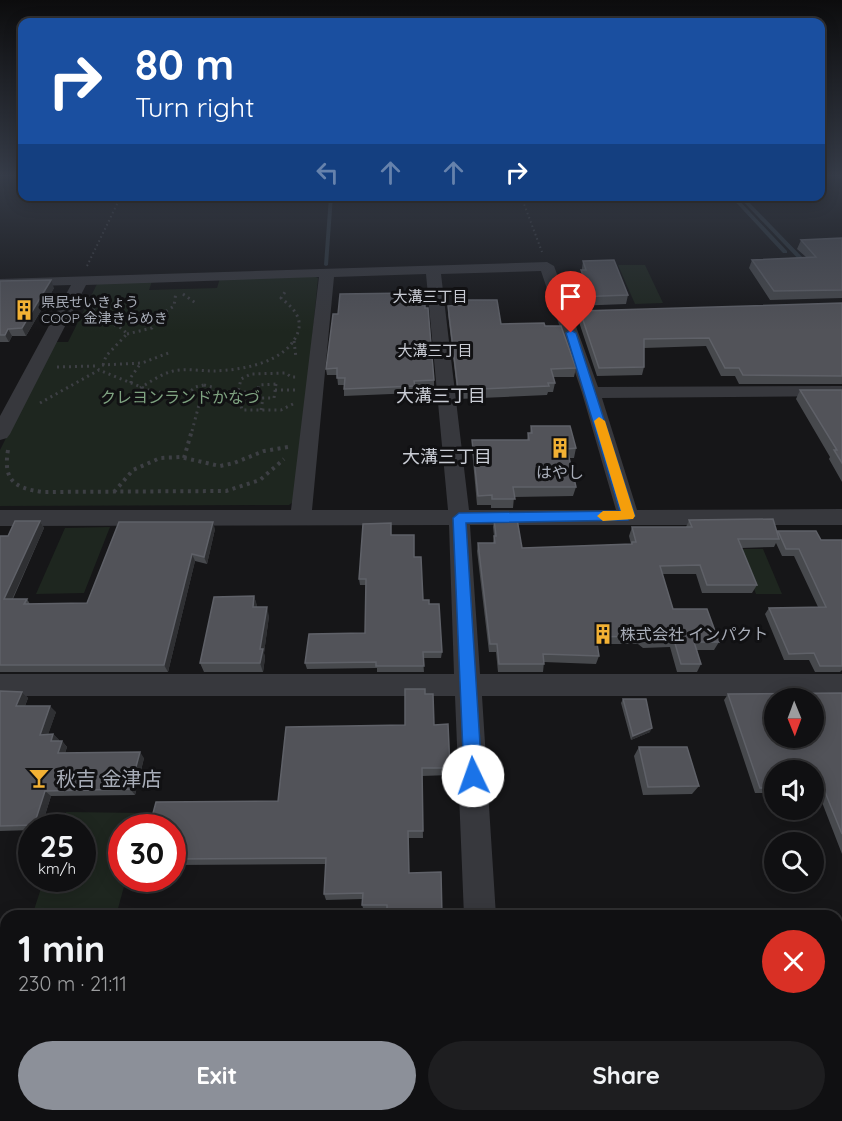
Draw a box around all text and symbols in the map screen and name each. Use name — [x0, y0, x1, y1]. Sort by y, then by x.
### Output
text: 80 m — [135, 38, 234, 91]
icon: right — [36, 42, 114, 120]
text: Turn right — [135, 90, 254, 124]
icon: left — [311, 156, 344, 189]
icon: ahead — [374, 156, 407, 189]
icon: ahead — [437, 156, 470, 189]
icon: right — [500, 156, 533, 189]
pin — [545, 271, 596, 333]
icon: arrive — [554, 280, 587, 313]
district label: 大溝三丁目 — [392, 287, 468, 306]
place label: 県民せいきょう COOP 金津きらめき — [41, 293, 168, 327]
building icon: 県民せいきょう COOP 金津きらめき — [12, 298, 36, 322]
district label: 大溝三丁目 — [397, 341, 473, 360]
district label: 大溝三丁目 — [396, 384, 486, 407]
park label: クレヨンランドかなづ — [100, 387, 260, 407]
building icon: はやし — [548, 436, 572, 460]
district label: 大溝三丁目 — [402, 445, 492, 468]
place label: はやし — [536, 462, 584, 482]
building icon: 株式会社 インパクト — [591, 622, 615, 646]
place label: 株式会社 インパクト — [620, 624, 768, 644]
north arrow — [764, 688, 824, 748]
map controls — [764, 688, 824, 892]
position arrow — [441, 744, 505, 808]
button: sound — [764, 760, 824, 820]
bar icon: 秋吉 金津店 — [27, 766, 51, 790]
place label: 秋吉 金津店 — [56, 766, 161, 791]
speed limit sign: 30 — [108, 814, 186, 892]
text: 25 — [40, 827, 74, 865]
button: search — [764, 832, 824, 892]
text: km/h — [38, 859, 76, 878]
text: 1 min — [18, 926, 105, 971]
button: close — [762, 930, 825, 993]
text: 230 m · 21:11 — [18, 971, 127, 996]
button: Exit — [18, 1041, 416, 1110]
button: Share — [428, 1041, 825, 1110]

